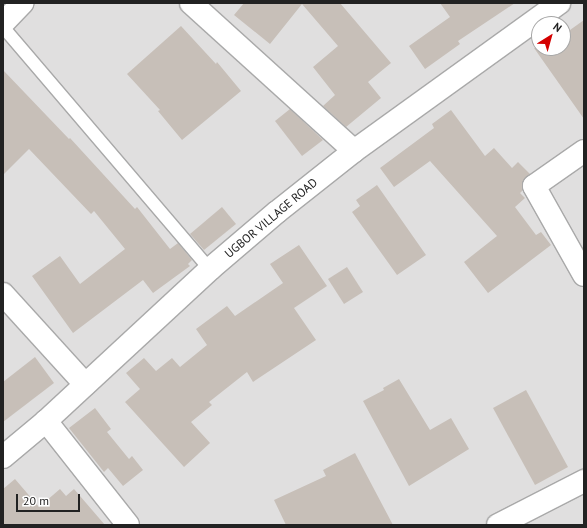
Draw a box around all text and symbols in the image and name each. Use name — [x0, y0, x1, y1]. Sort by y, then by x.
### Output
north arrow — [531, 16, 571, 56]
text: N — [551, 19, 565, 35]
street label: UGBOR VILLAGE ROAD — [222, 175, 320, 261]
scale bar — [18, 486, 82, 512]
text: 20 m — [23, 493, 49, 508]

